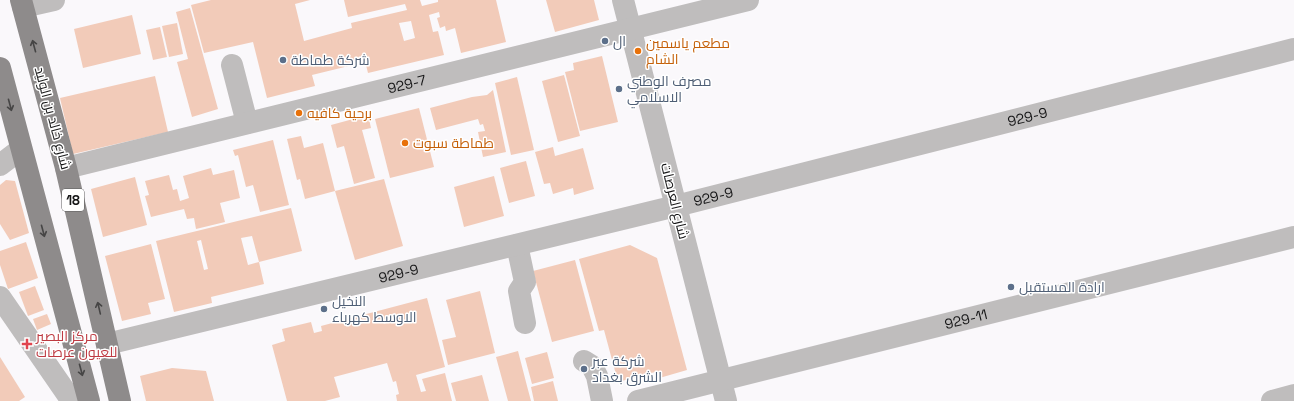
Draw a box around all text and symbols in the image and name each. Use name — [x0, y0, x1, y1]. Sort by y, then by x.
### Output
place label: ال — [613, 32, 626, 50]
place label: مطعم ياسمين الشام — [646, 34, 730, 69]
marker: ال — [600, 36, 610, 46]
one-way arrow — [30, 40, 37, 53]
marker: مطعم ياسمين الشام — [633, 46, 643, 56]
place label: شركة طماطة — [291, 51, 369, 69]
marker: شركة طماطة — [278, 55, 288, 65]
street label: شارع خالد بن الوليد — [31, 65, 75, 171]
street label: 929-7 — [386, 71, 428, 97]
place label: مصرف الوطني الاسلامي — [627, 72, 711, 109]
marker: مصرف الوطني الاسلامي — [614, 84, 624, 94]
one-way arrow — [7, 99, 14, 112]
street label: 929-9 — [1005, 103, 1049, 130]
place label: برحية كافيه — [307, 104, 372, 122]
marker: برحية كافيه — [294, 108, 304, 118]
place label: طماطة سبوت — [413, 134, 494, 152]
marker: طماطة سبوت — [400, 138, 410, 148]
street label: شارع العرصات — [657, 161, 693, 241]
street label: 929-9 — [691, 183, 735, 210]
road number: 18 — [62, 189, 84, 211]
one-way arrow — [40, 224, 48, 237]
street label: 929-9 — [377, 260, 420, 287]
place label: ارادة المستقبل — [1019, 278, 1105, 296]
marker: ارادة المستقبل — [1006, 282, 1016, 292]
place label: النخيل الاوسط كهرباء — [332, 292, 416, 326]
one-way arrow — [94, 302, 102, 315]
marker: النخيل الاوسط كهرباء — [319, 304, 329, 314]
street label: 929-11 — [943, 305, 989, 333]
place label: مركز البصير للعيون عرصات — [35, 327, 117, 361]
marker: مركز البصير للعيون عرصات — [21, 338, 33, 350]
place label: شركة عبر الشرق بغداد — [591, 352, 662, 386]
one-way arrow — [78, 363, 85, 376]
marker: شركة عبر الشرق بغداد — [579, 364, 589, 374]

